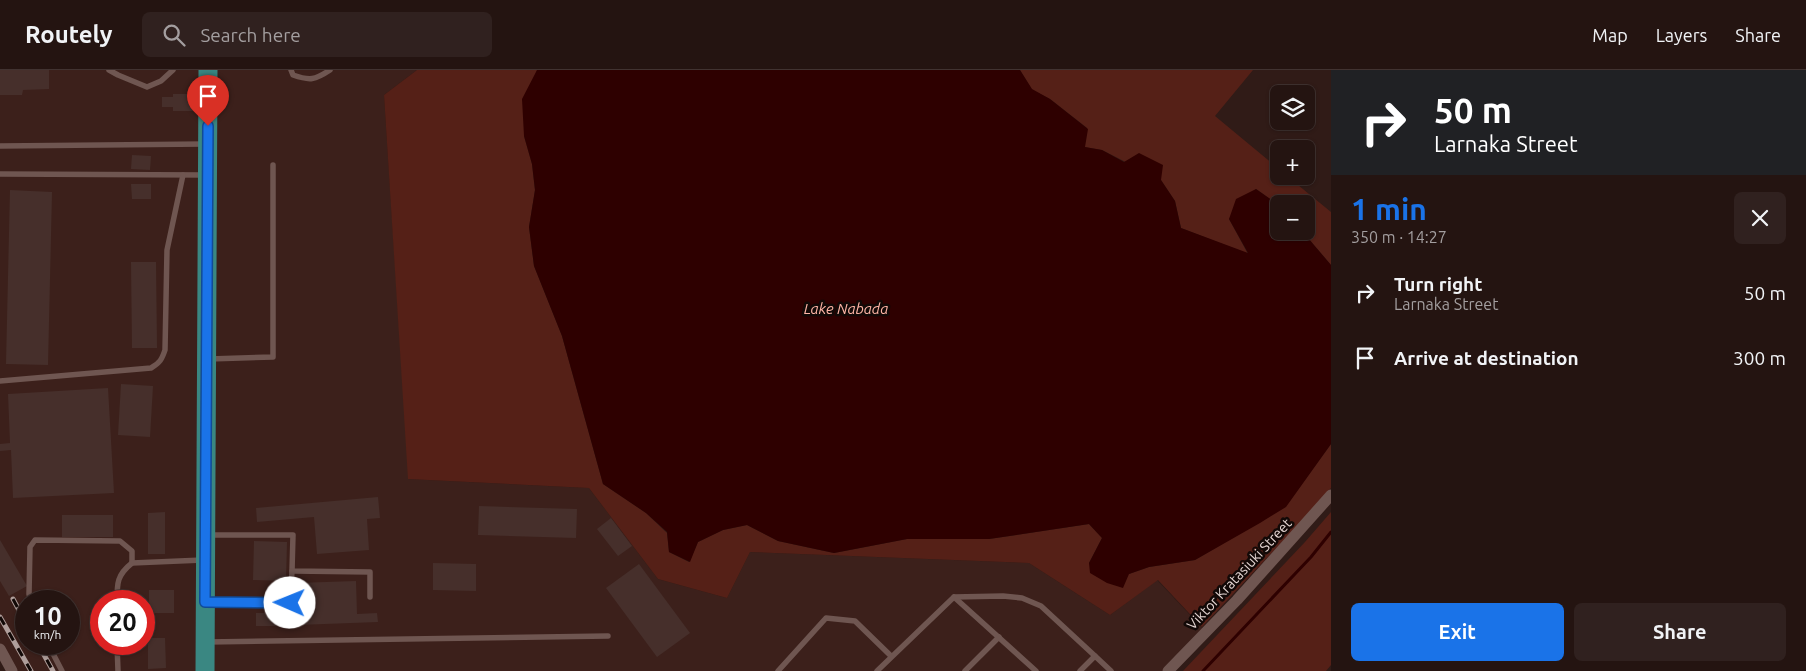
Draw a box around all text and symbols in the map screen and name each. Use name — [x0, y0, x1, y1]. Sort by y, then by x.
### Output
search box — [142, 12, 492, 57]
text: Routely — [25, 21, 112, 48]
icon: search — [160, 21, 188, 49]
text: Search here — [200, 24, 301, 46]
text: Map — [1592, 25, 1628, 45]
text: Layers — [1656, 25, 1707, 45]
text: Share — [1735, 25, 1781, 45]
pin — [187, 75, 229, 126]
icon: arrive — [194, 82, 222, 110]
map controls — [1270, 85, 1315, 240]
button: layers — [1270, 85, 1315, 130]
icon: right — [1351, 90, 1416, 155]
text: 50 m — [1434, 90, 1512, 130]
text: Larnaka Street — [1434, 131, 1578, 156]
button: + — [1270, 140, 1315, 185]
text: 1 min — [1351, 192, 1427, 226]
button: close — [1734, 192, 1786, 244]
button: − — [1270, 195, 1315, 240]
text: 350 m · 14:27 — [1351, 228, 1447, 246]
text: Turn right — [1394, 273, 1482, 295]
icon: right — [1351, 279, 1379, 307]
text: 50 m — [1744, 282, 1786, 304]
text: Larnaka Street — [1394, 295, 1498, 313]
water label: Lake Nabada — [804, 300, 888, 317]
icon: arrive — [1351, 344, 1379, 372]
text: Arrive at destination — [1394, 347, 1579, 369]
text: 300 m — [1733, 347, 1786, 369]
street label: Viktor Kratasiuki Street — [1183, 515, 1295, 633]
position arrow — [263, 576, 315, 628]
speed limit sign: 20 — [90, 590, 155, 655]
text: 10 — [33, 602, 62, 630]
button: Exit — [1351, 603, 1564, 661]
button: Share — [1574, 603, 1786, 661]
text: km/h — [34, 628, 61, 641]

